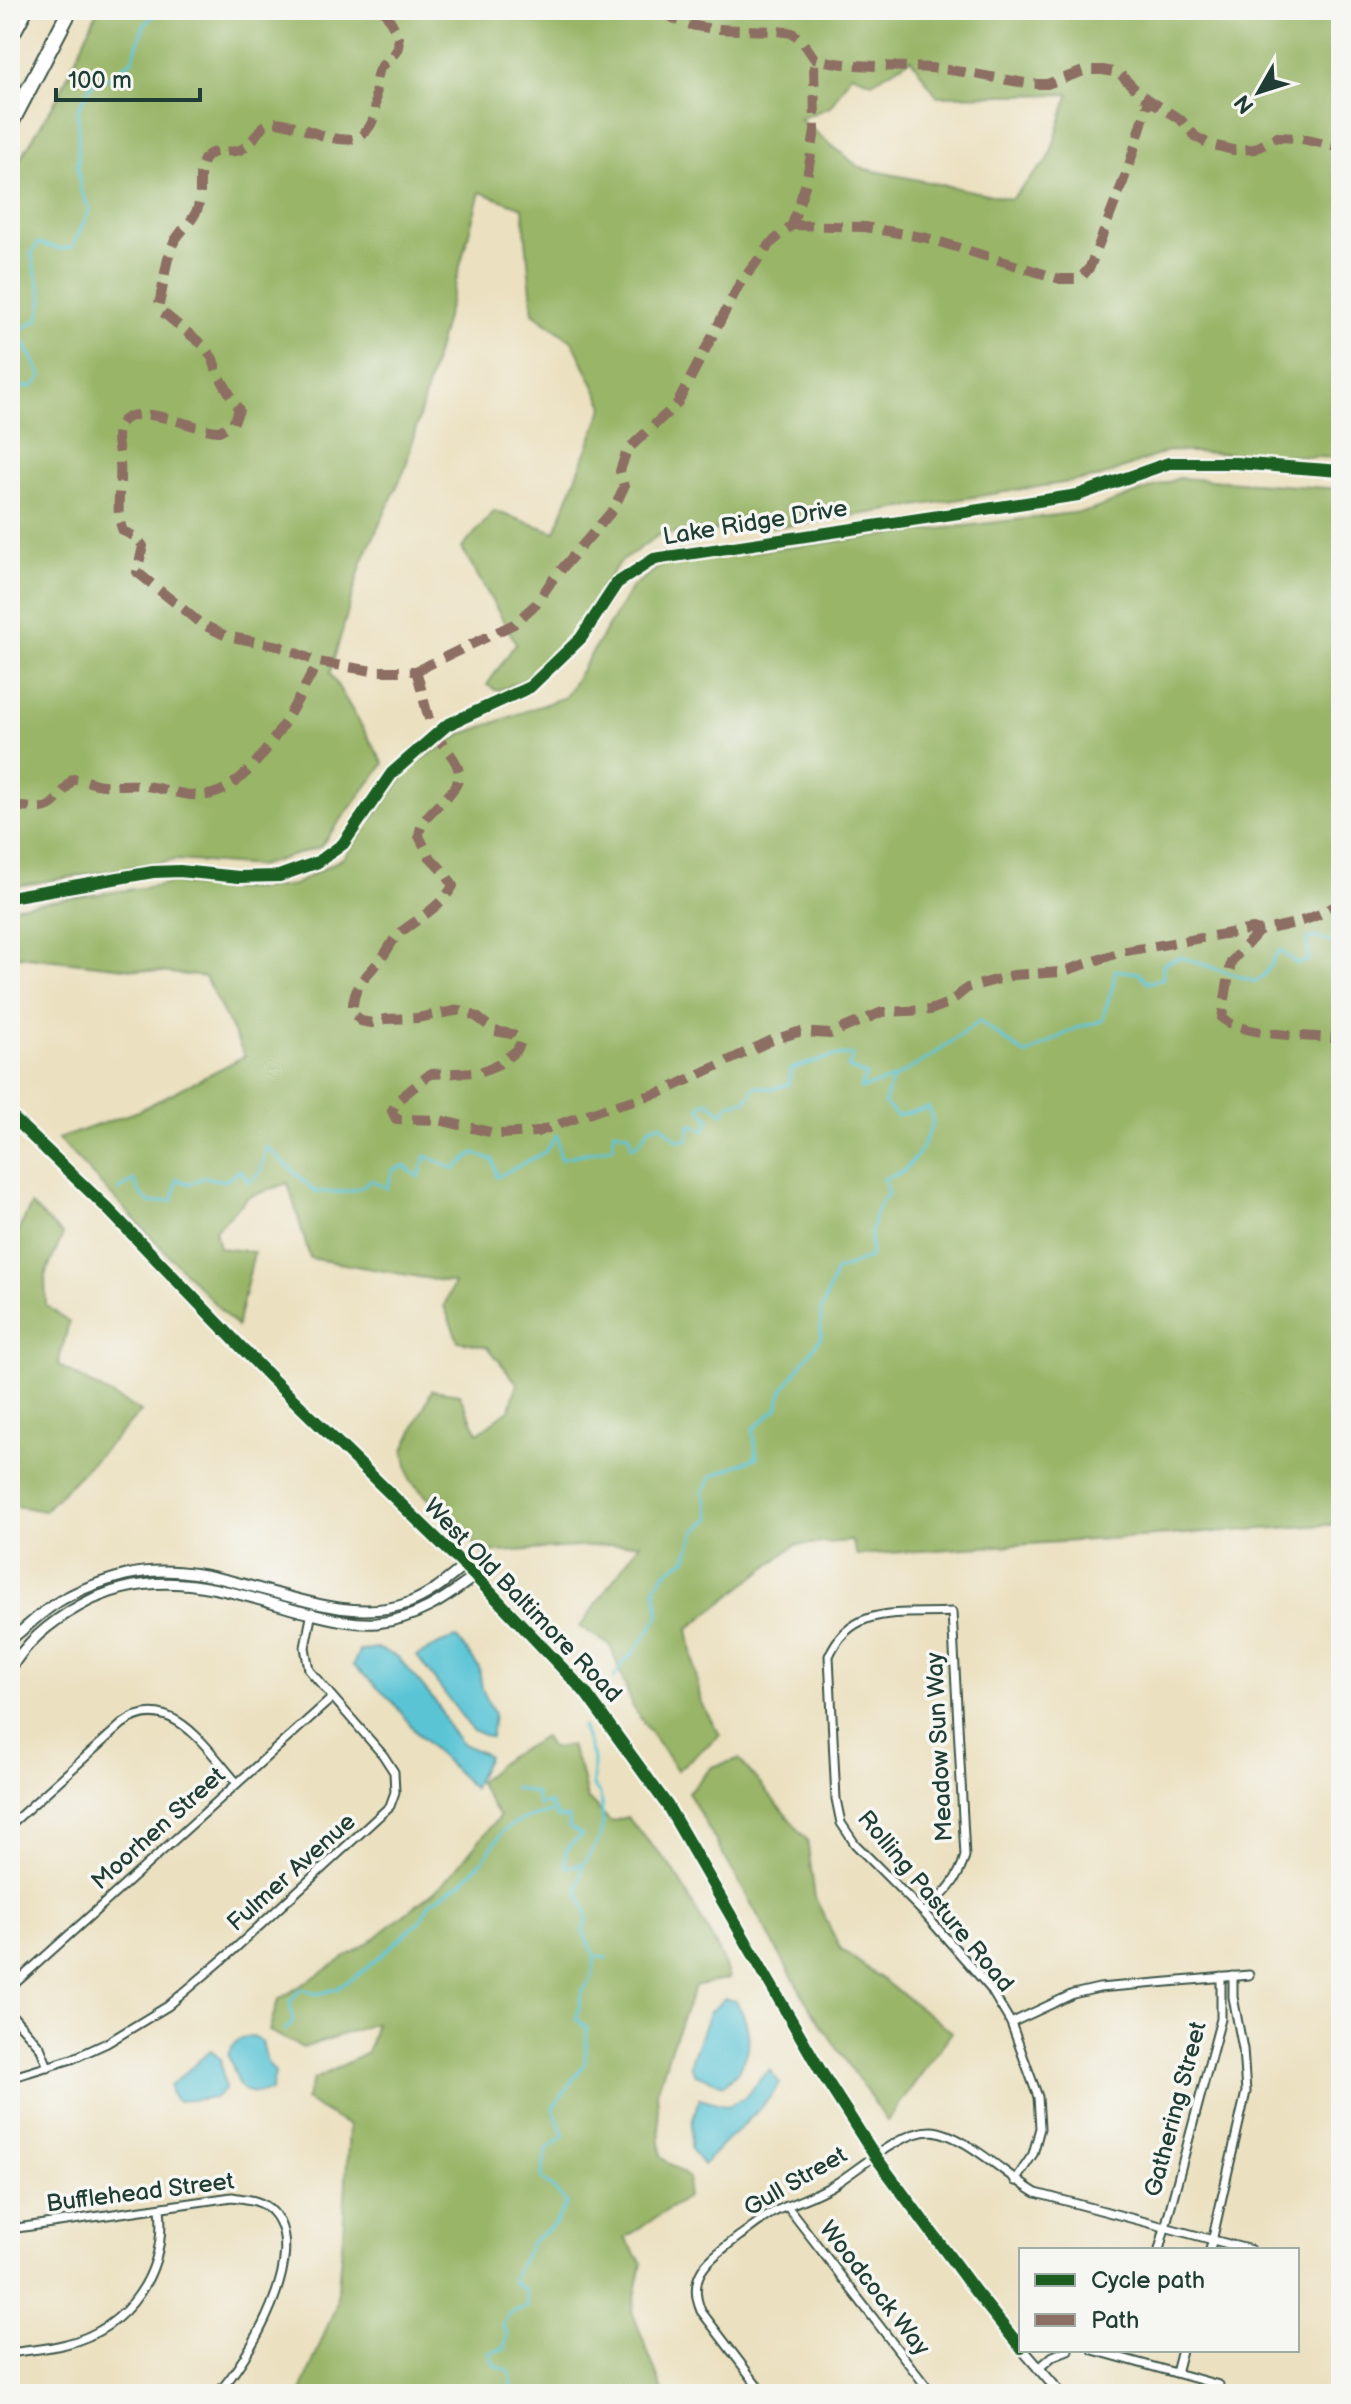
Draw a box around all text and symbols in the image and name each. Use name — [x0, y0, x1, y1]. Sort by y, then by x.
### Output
scale bar — [56, 52, 200, 102]
north arrow — [1219, 52, 1299, 132]
text: 100 m — [68, 66, 132, 95]
text: N — [1229, 89, 1260, 119]
street label: Lake Ridge Drive — [661, 494, 849, 551]
street label: West Old Baltimore Road — [417, 1492, 628, 1709]
street label: Meadow Sun Way — [920, 1651, 959, 1842]
street label: Moorhen Street — [86, 1760, 232, 1896]
street label: Rolling Pasture Road — [851, 1805, 1020, 1998]
street label: Fulmer Avenue — [221, 1807, 361, 1938]
street label: Gathering Street — [1138, 2018, 1213, 2200]
street label: Gull Street — [739, 2140, 852, 2222]
street label: Bufflehead Street — [44, 2167, 236, 2218]
street label: Woodcock Way — [813, 2215, 936, 2362]
legend — [1019, 2248, 1299, 2352]
text: Cycle path — [1091, 2266, 1205, 2295]
text: Path — [1091, 2306, 1139, 2335]

